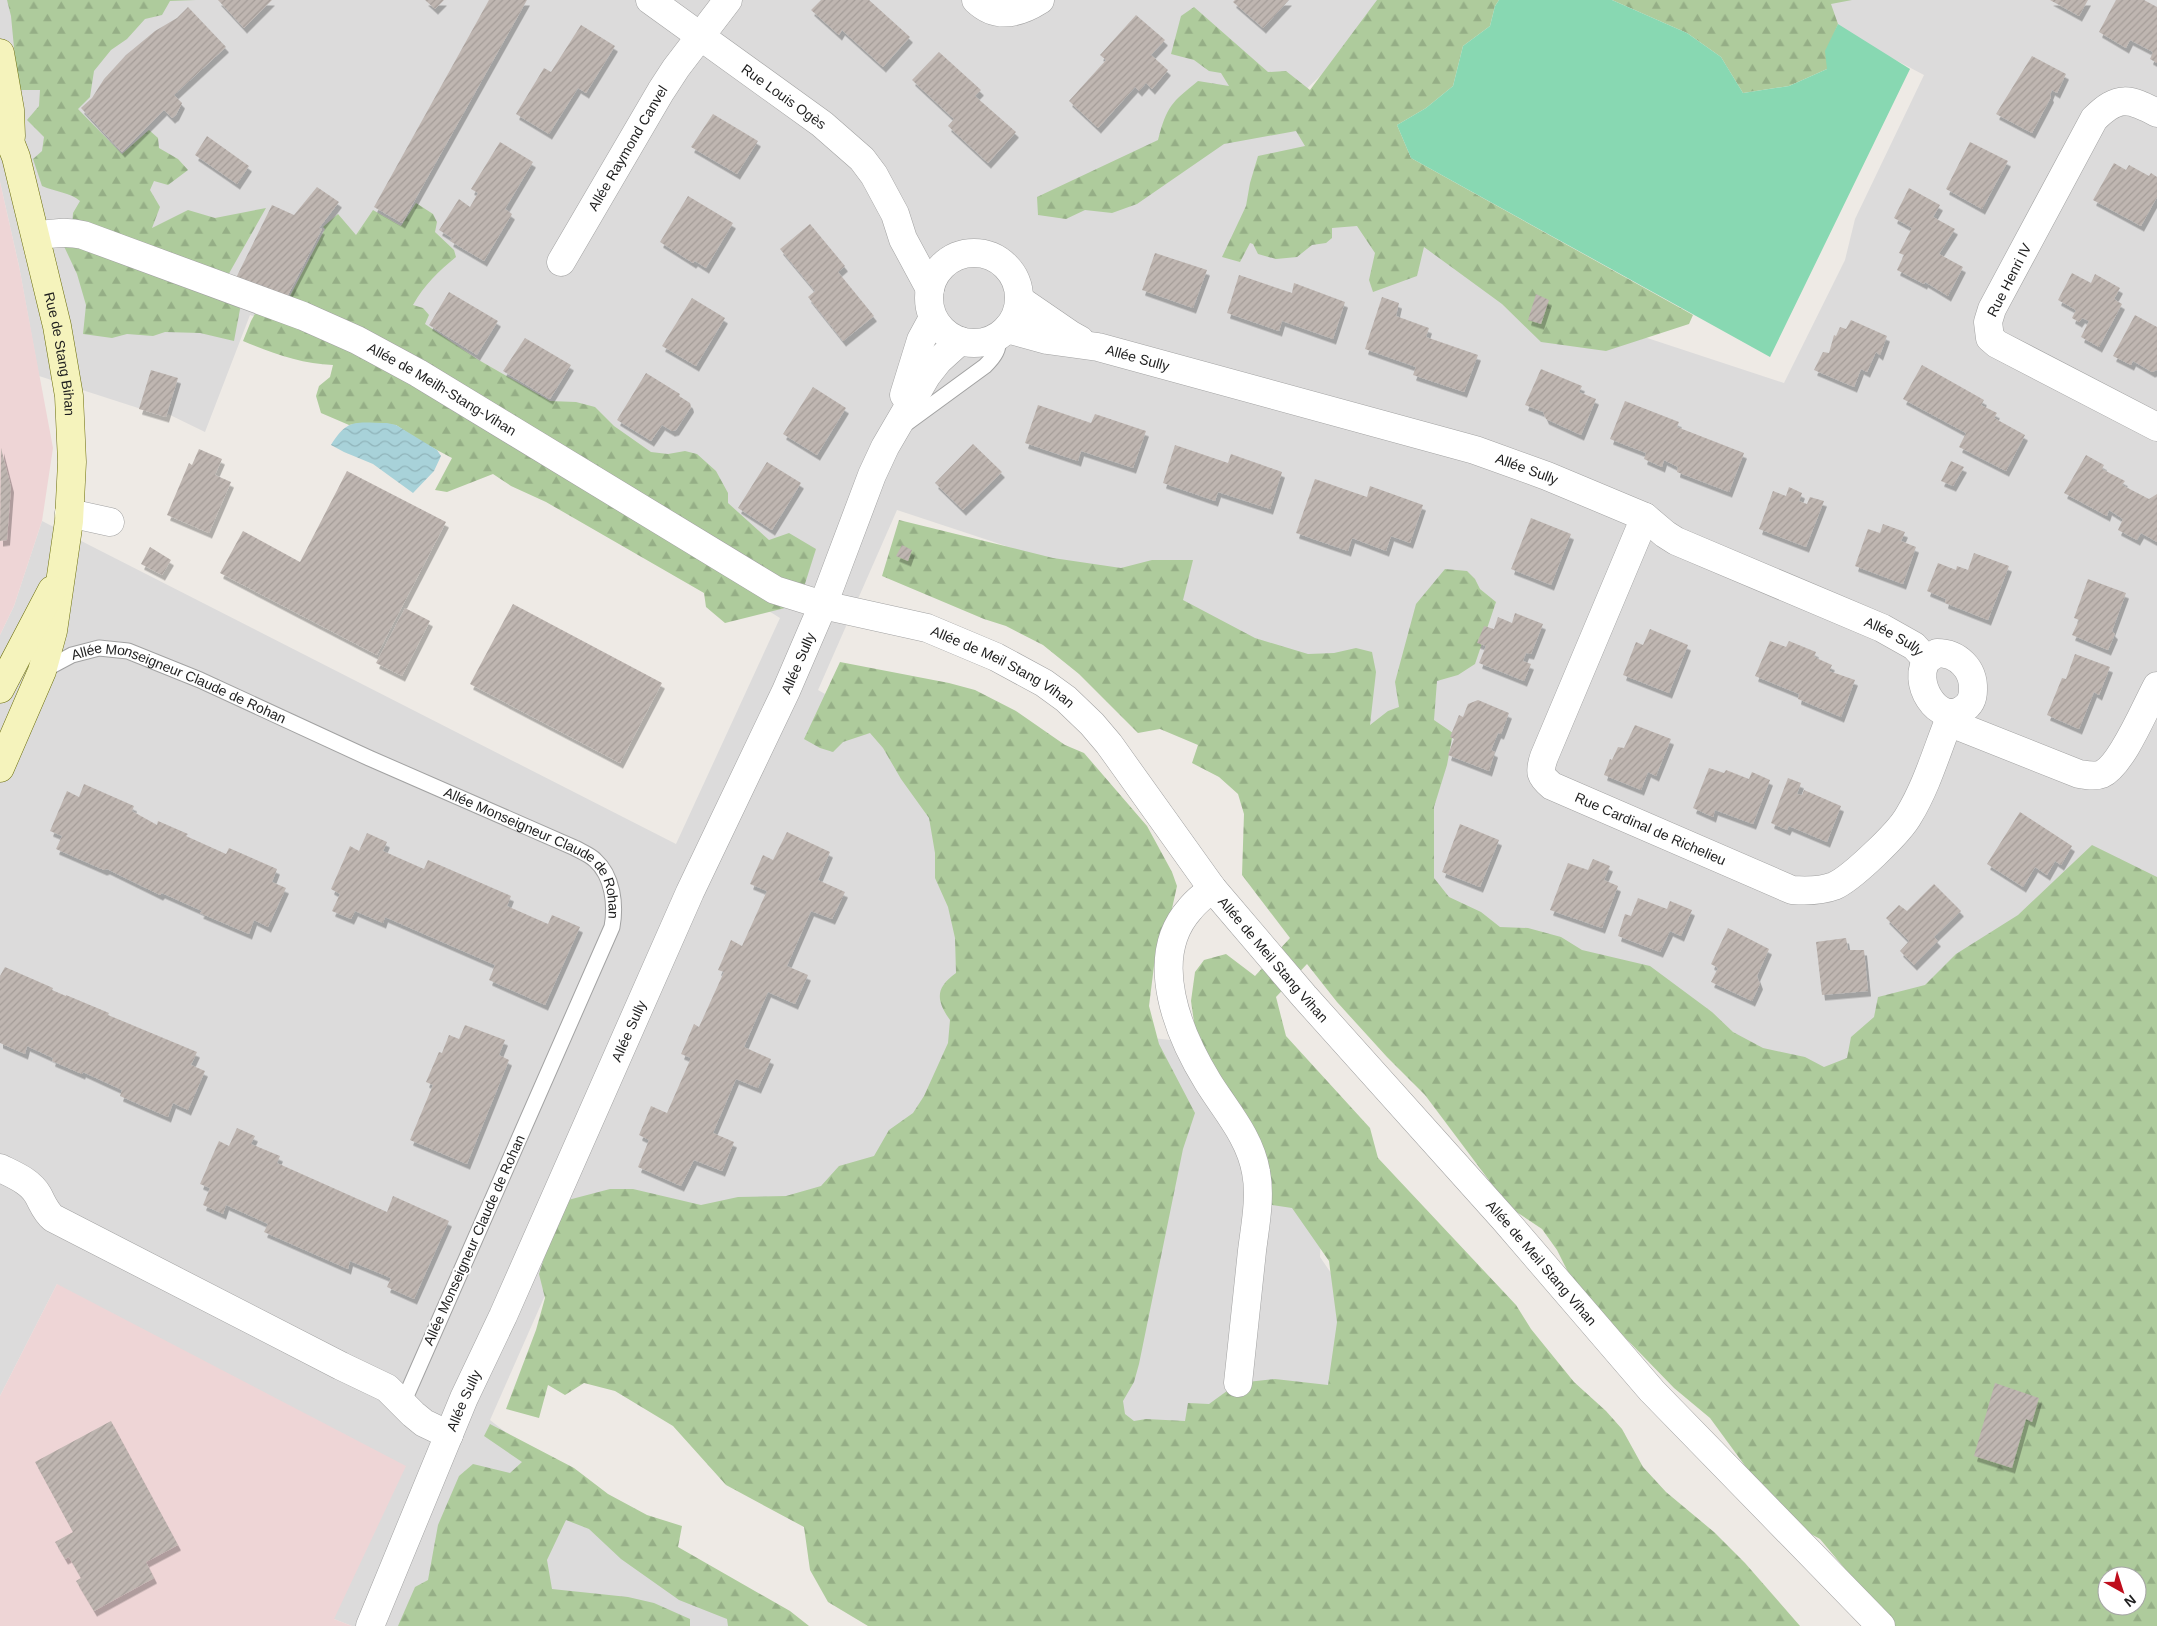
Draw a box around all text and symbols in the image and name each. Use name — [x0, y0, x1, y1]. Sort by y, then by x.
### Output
street label: Rue Louis Ogès — [738, 61, 829, 132]
street label: Allée Raymond Canvel — [585, 82, 671, 214]
street label: Rue Henri IV — [1984, 240, 2035, 319]
street label: Rue de Stang Bihan — [41, 290, 78, 416]
street label: Allée de Meilh-Stang-Vihan — [365, 339, 519, 439]
street label: Allée Sully — [1104, 341, 1171, 374]
street label: Allée Sully — [1493, 450, 1561, 488]
street label: Allée Sully — [1862, 614, 1927, 659]
street label: Allée de Meil Stang Vihan — [929, 623, 1078, 711]
street label: Allée Sully — [778, 630, 818, 696]
street label: Allée Monseigneur Claude de Rohan — [69, 640, 289, 727]
street label: Allée Monseigneur Claude de Rohan — [442, 784, 622, 919]
street label: Rue Cardinal de Richelieu — [1573, 789, 1728, 868]
street label: Allée de Meil Stang Vihan — [1215, 893, 1332, 1025]
street label: Allée Sully — [608, 998, 649, 1064]
street label: Allée Monseigneur Claude de Rohan — [420, 1132, 528, 1348]
street label: Allée de Meil Stang Vihan — [1483, 1197, 1600, 1329]
street label: Allée Sully — [443, 1367, 484, 1434]
north arrow — [2097, 1566, 2147, 1616]
text: N — [2121, 1592, 2139, 1611]

